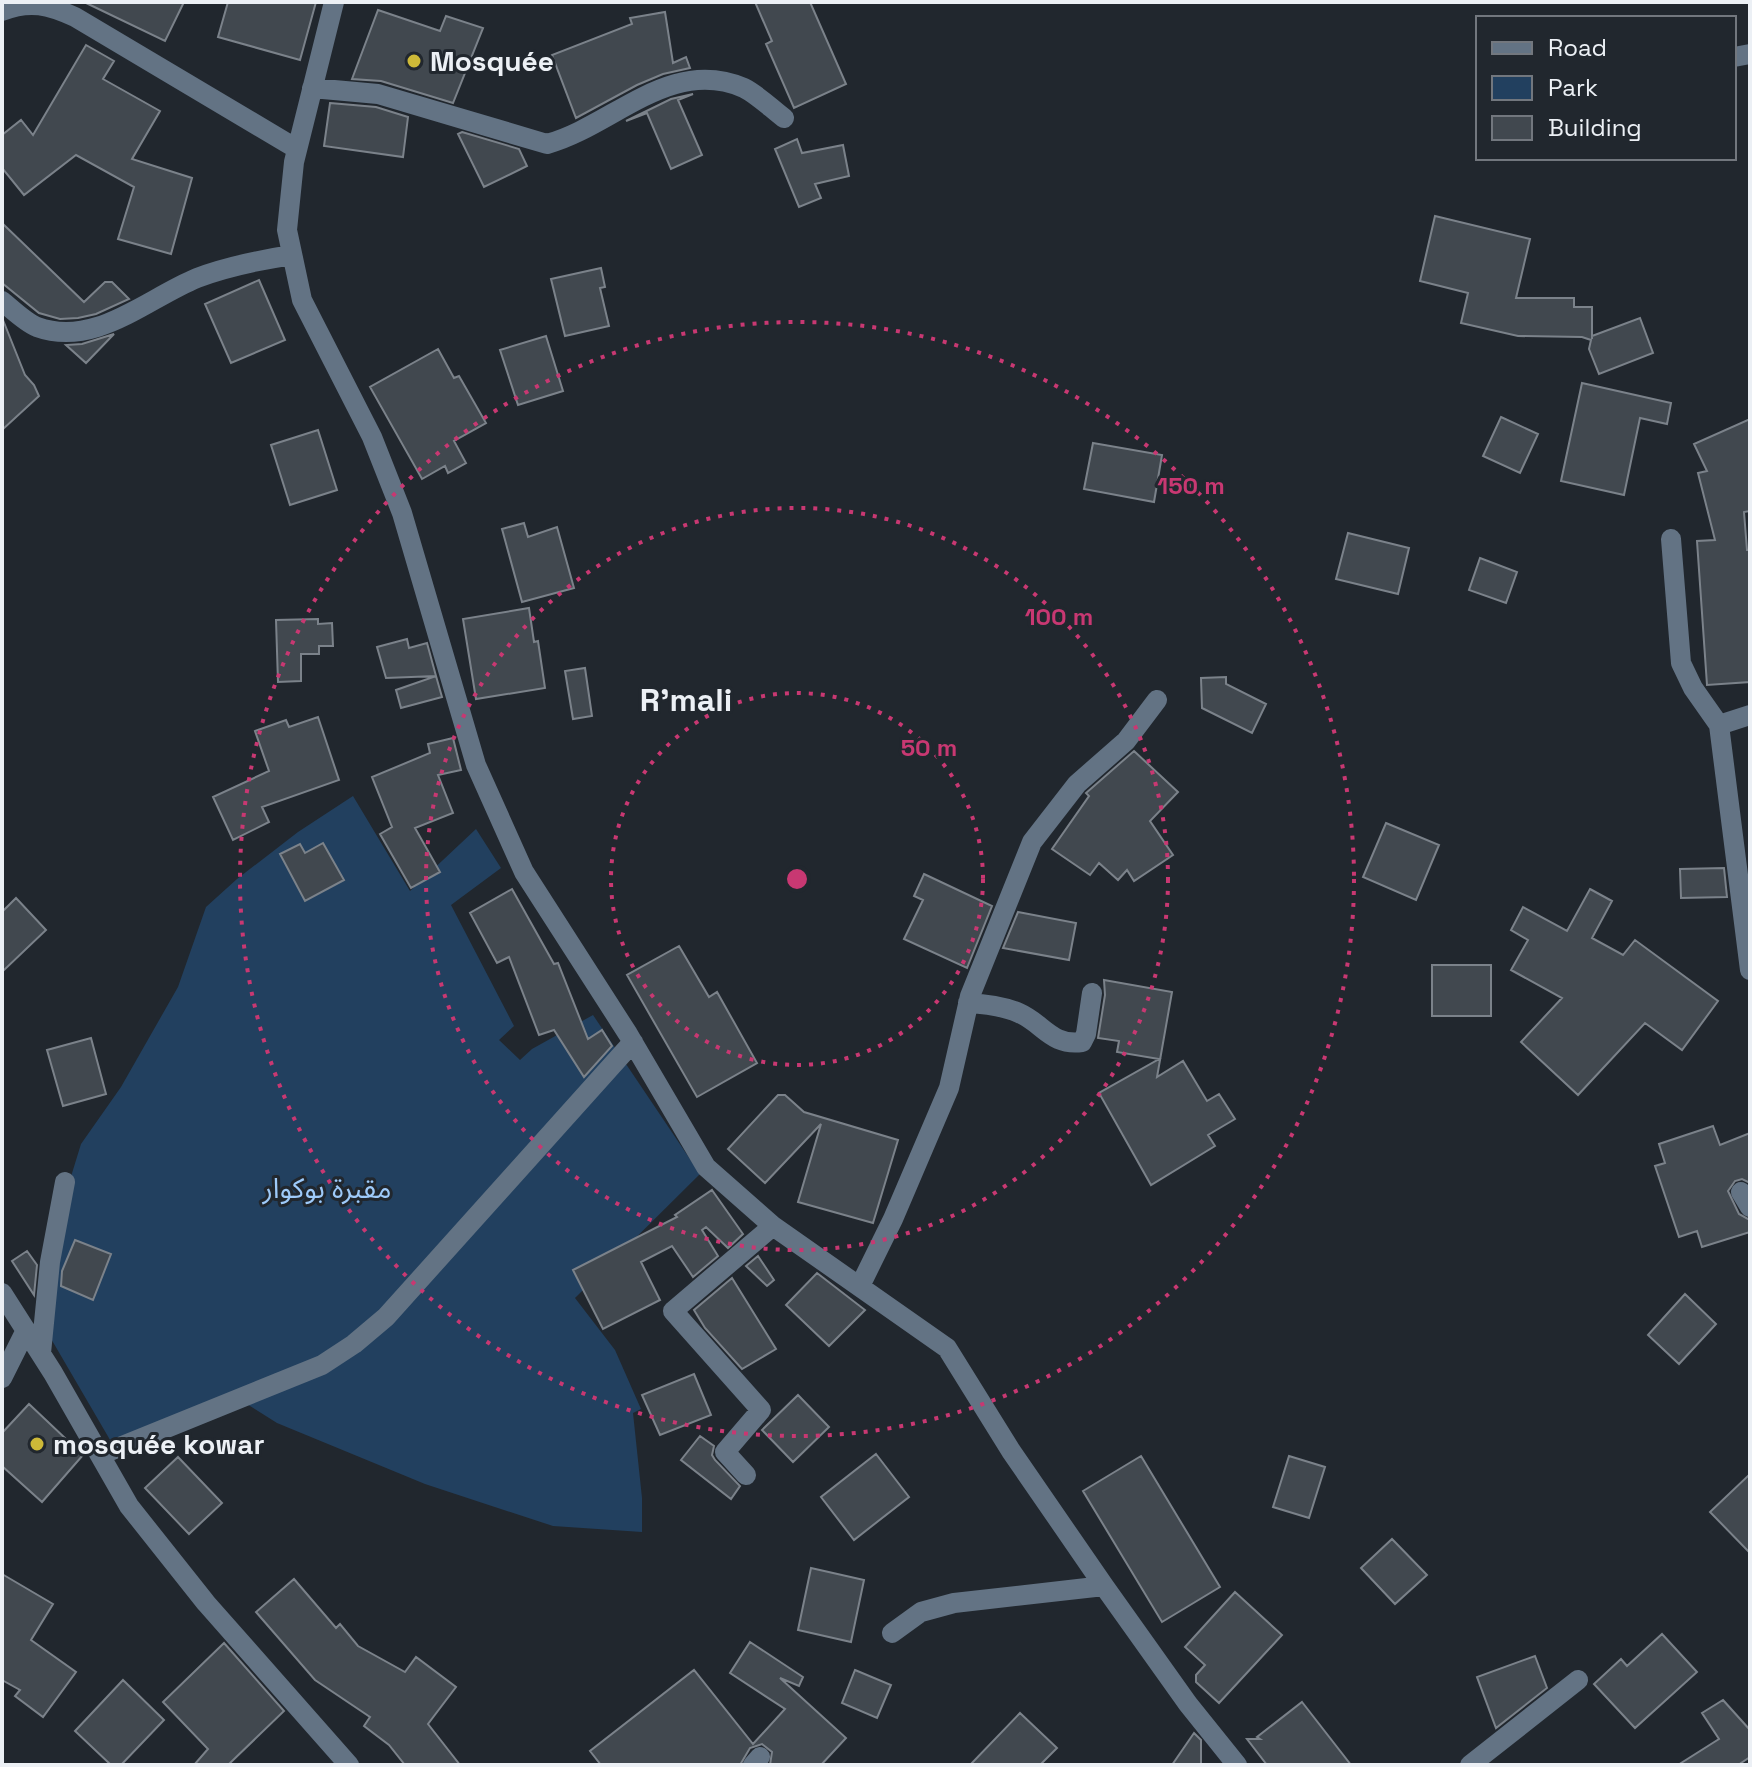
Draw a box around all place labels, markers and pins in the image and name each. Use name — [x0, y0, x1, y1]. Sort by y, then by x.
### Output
place label: Mosquée — [430, 43, 554, 79]
marker: Mosquée — [405, 52, 423, 70]
centre of rings — [783, 865, 811, 893]
place label: mosquée kowar — [53, 1426, 265, 1462]
marker: mosquée kowar — [28, 1435, 46, 1453]

